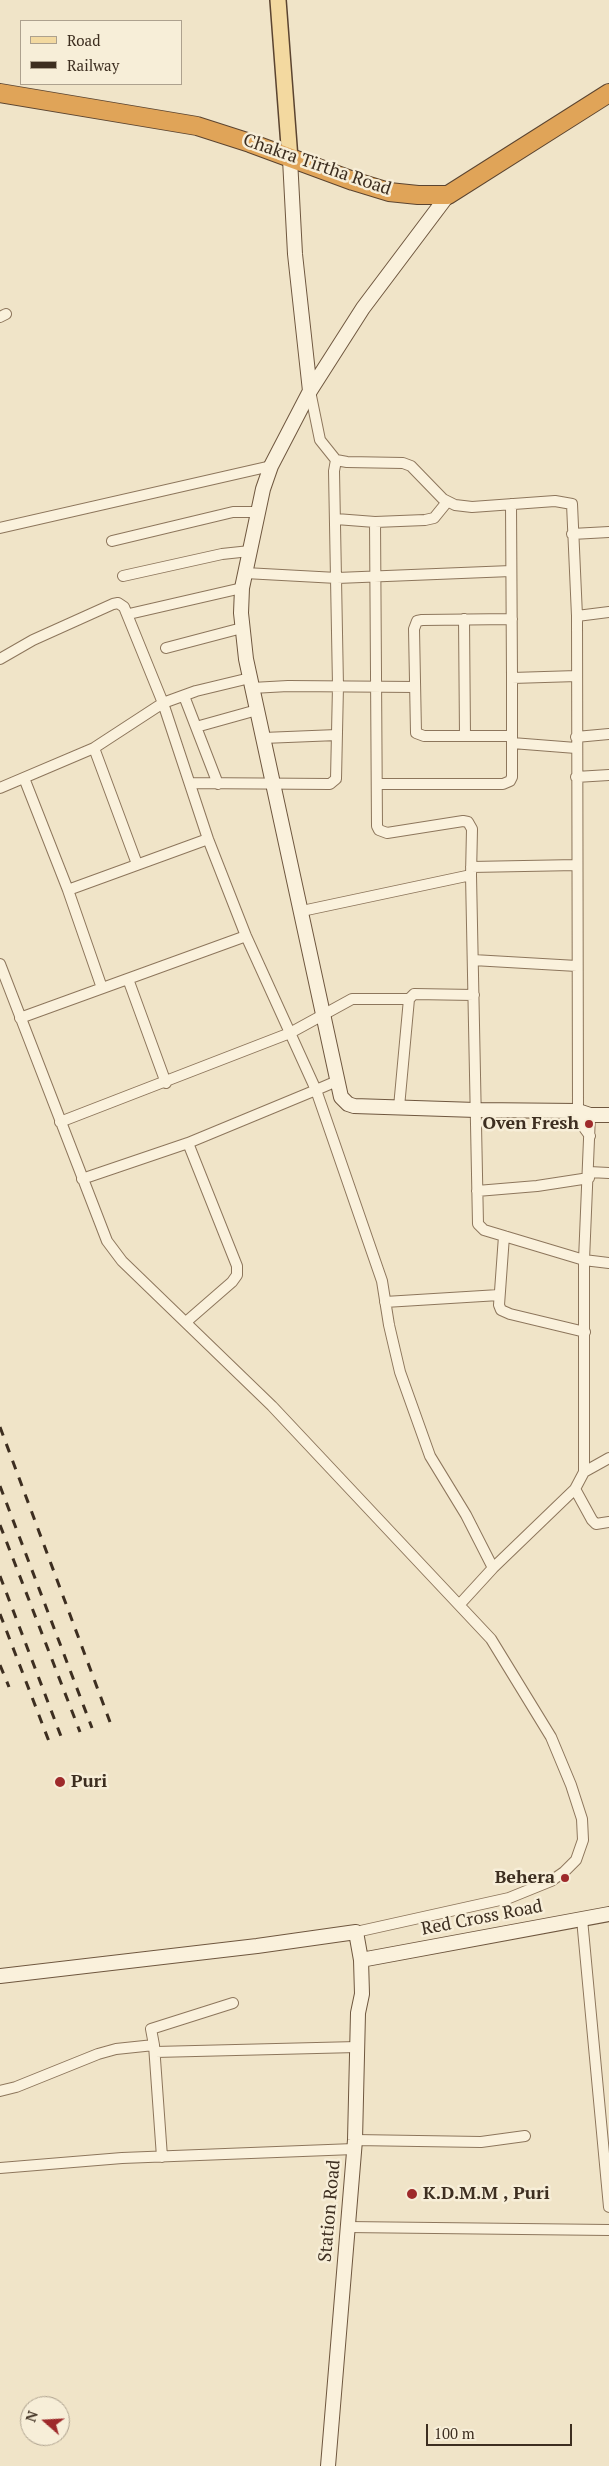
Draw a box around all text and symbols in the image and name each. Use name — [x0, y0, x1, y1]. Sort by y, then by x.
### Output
legend — [20, 20, 182, 85]
text: Road — [67, 30, 100, 50]
text: Railway — [67, 55, 119, 75]
street label: Chakra Tirtha Road — [240, 130, 394, 200]
place label: Oven Fresh — [482, 1113, 579, 1135]
marker: Oven Fresh — [583, 1118, 595, 1130]
place label: Puri — [71, 1771, 107, 1793]
marker: Puri — [53, 1775, 67, 1789]
place label: Behera — [495, 1867, 555, 1889]
marker: Behera — [559, 1872, 571, 1884]
street label: Red Cross Road — [420, 1896, 544, 1940]
street label: Station Road — [315, 2159, 345, 2263]
place label: K.D.M.M , Puri — [423, 2183, 550, 2205]
marker: K.D.M.M , Puri — [405, 2187, 419, 2201]
north arrow — [20, 2396, 70, 2446]
text: N — [21, 2408, 42, 2424]
scale bar — [429, 2414, 575, 2446]
text: 100 m — [434, 2423, 475, 2443]

